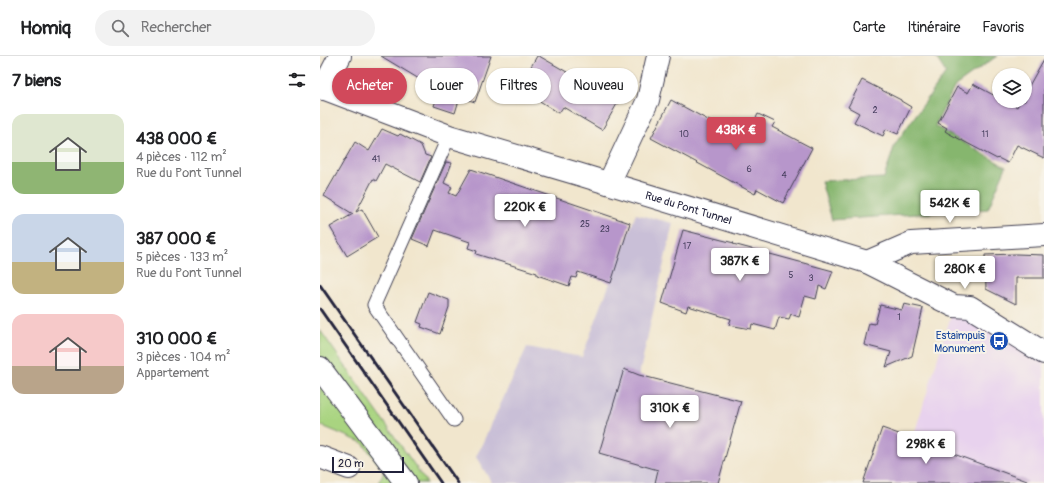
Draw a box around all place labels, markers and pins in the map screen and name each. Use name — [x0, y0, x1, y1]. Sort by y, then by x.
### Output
pin: 438K € — [703, 117, 769, 151]
pin: 542K € — [917, 190, 983, 224]
pin: 220K € — [492, 194, 558, 228]
pin: 387K € — [707, 248, 773, 282]
pin: 280K € — [932, 256, 998, 290]
place label: Estaimpuis Monument — [934, 329, 986, 355]
bus stop icon: Estaimpuis Monument — [988, 330, 1010, 352]
pin: 310K € — [637, 395, 703, 429]
pin: 298K € — [893, 431, 959, 465]

